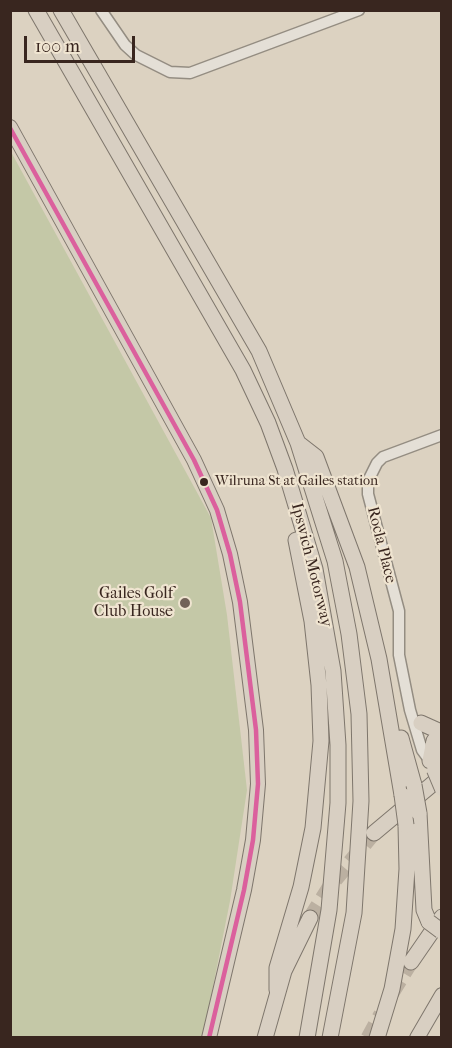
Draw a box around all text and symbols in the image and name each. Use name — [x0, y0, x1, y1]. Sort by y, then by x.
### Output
scale bar — [27, 24, 138, 62]
text: 100 m — [35, 36, 80, 57]
place label: Wilruna St at Gailes station — [215, 474, 378, 490]
marker: Wilruna St at Gailes station — [198, 476, 210, 488]
street label: Ipswich Motorway — [286, 501, 336, 629]
street label: Rocla Place — [362, 505, 400, 585]
place label: Gailes Golf Club House — [94, 584, 173, 622]
marker: Gailes Golf Club House — [178, 596, 192, 610]

